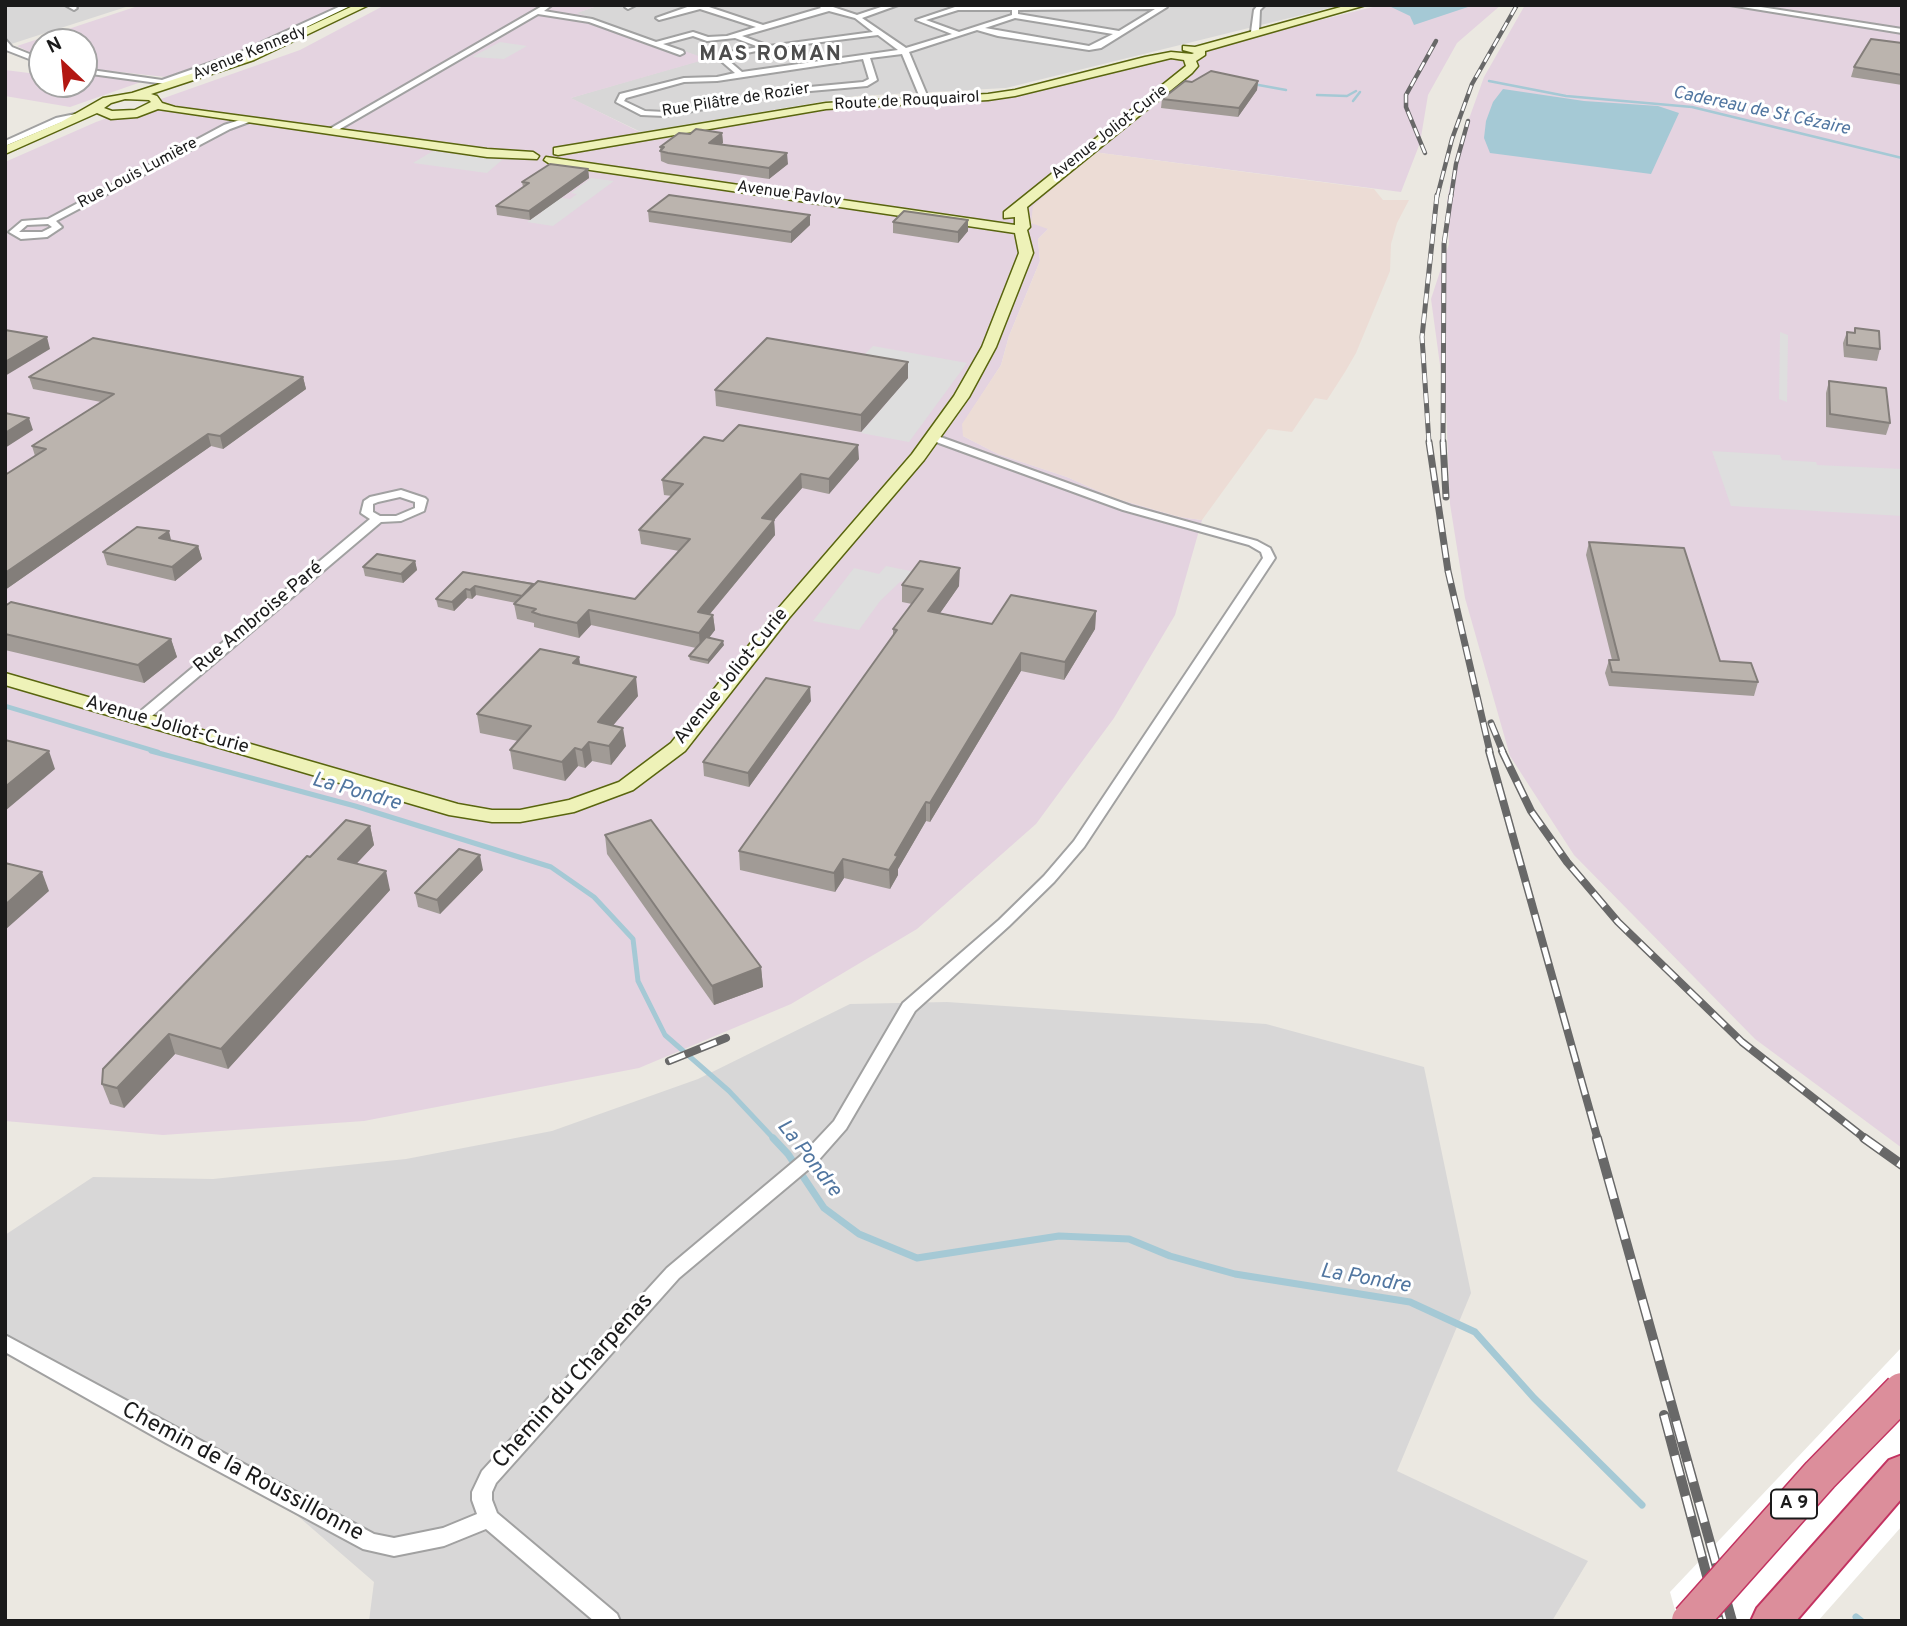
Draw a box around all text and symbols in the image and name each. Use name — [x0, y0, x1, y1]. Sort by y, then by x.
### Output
street label: Avenue Kennedy — [190, 22, 310, 86]
north arrow — [28, 28, 98, 98]
text: N — [43, 32, 66, 60]
district label: MAS ROMAN — [700, 43, 842, 69]
street label: Rue Pilâtre de Rozier — [661, 80, 811, 122]
street label: Avenue Joliot-Curie — [1048, 82, 1172, 184]
water label: Cadereau de St Cézaire — [1671, 83, 1851, 141]
street label: Route de Rouquairol — [834, 89, 980, 115]
street label: Rue Louis Lumière — [75, 134, 201, 214]
street label: Avenue Pavlov — [736, 178, 842, 212]
street label: Rue Ambroise Paré — [190, 557, 328, 679]
street label: Avenue Joliot-Curie — [670, 604, 794, 750]
street label: Avenue Joliot-Curie — [83, 692, 251, 760]
water label: La Pondre — [309, 768, 403, 818]
water label: La Pondre — [770, 1115, 846, 1203]
water label: La Pondre — [1318, 1260, 1412, 1300]
street label: Chemin du Charpenas — [488, 1288, 660, 1476]
street label: Chemin de la Roussillonne — [116, 1397, 368, 1549]
road number: A 9 — [1771, 1490, 1817, 1518]

